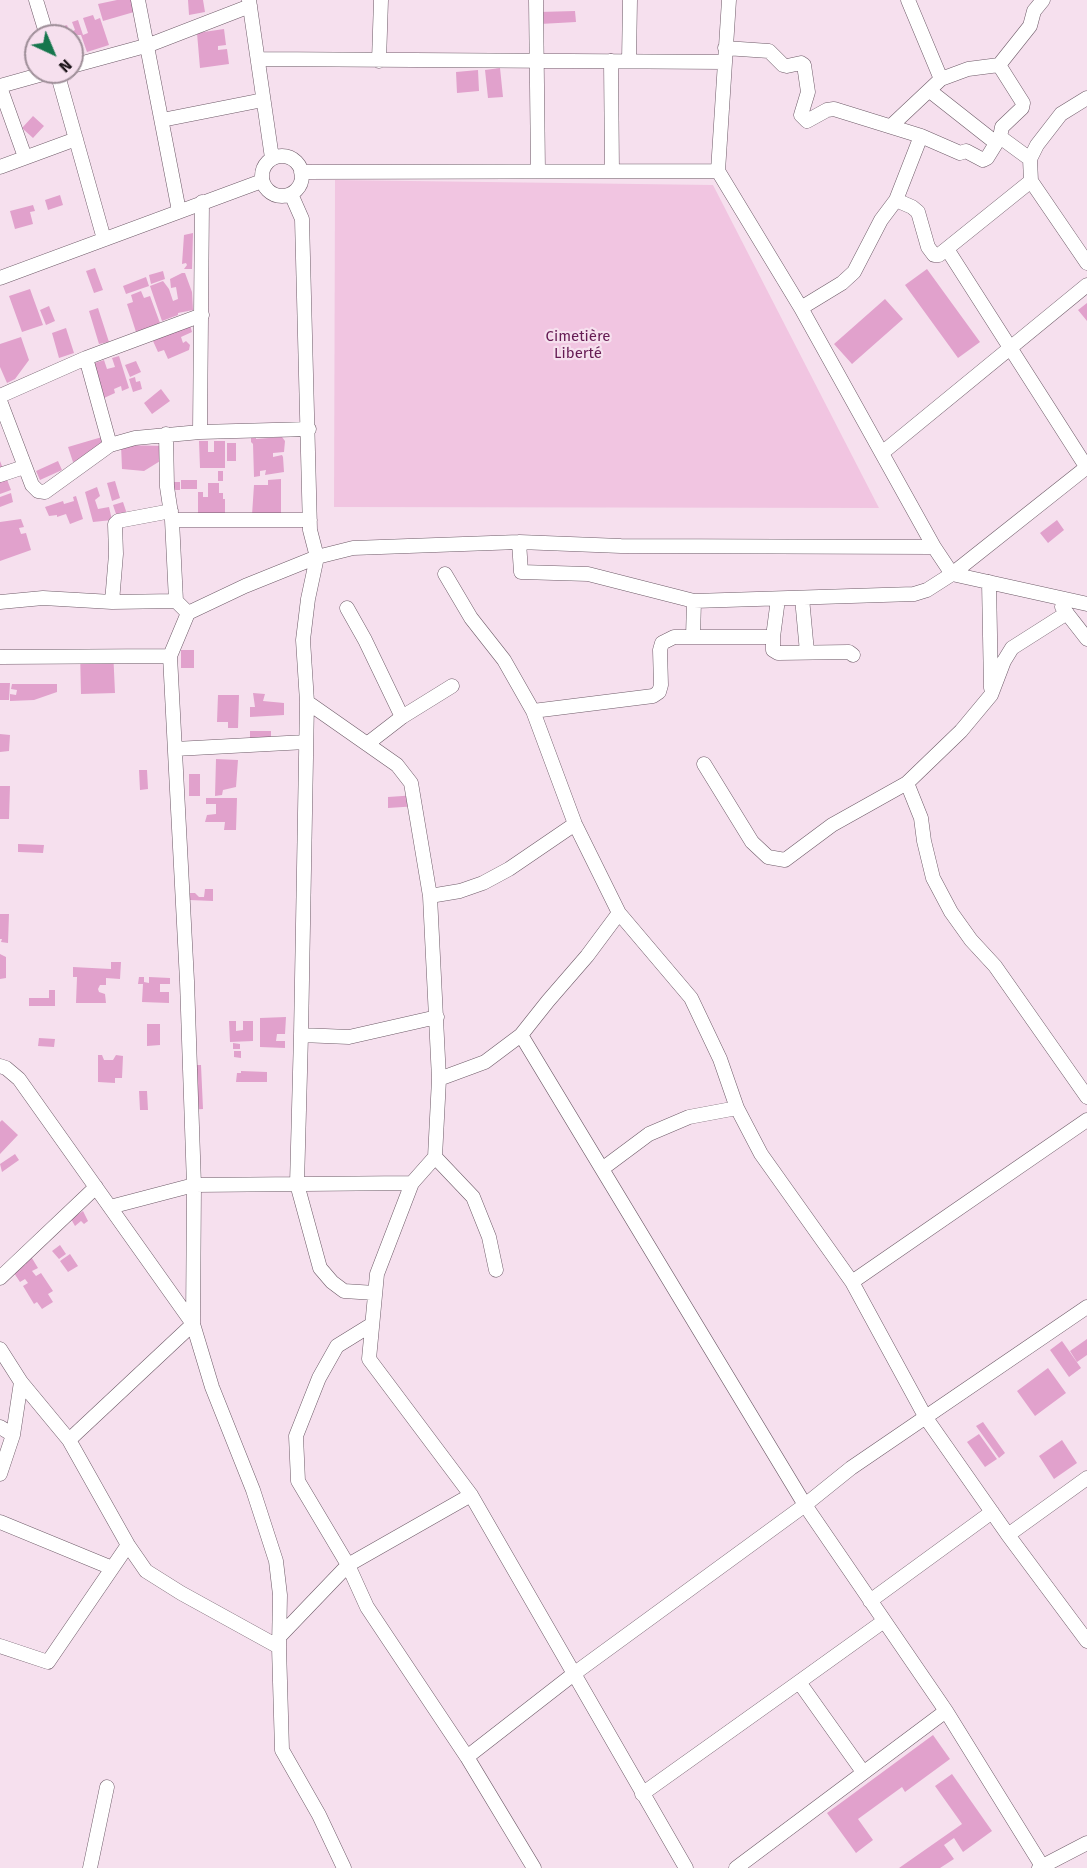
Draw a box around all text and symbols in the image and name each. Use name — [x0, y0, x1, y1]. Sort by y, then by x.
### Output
north arrow — [24, 24, 84, 84]
text: N — [55, 55, 76, 76]
park label: Cimetière Liberté — [546, 328, 610, 363]

